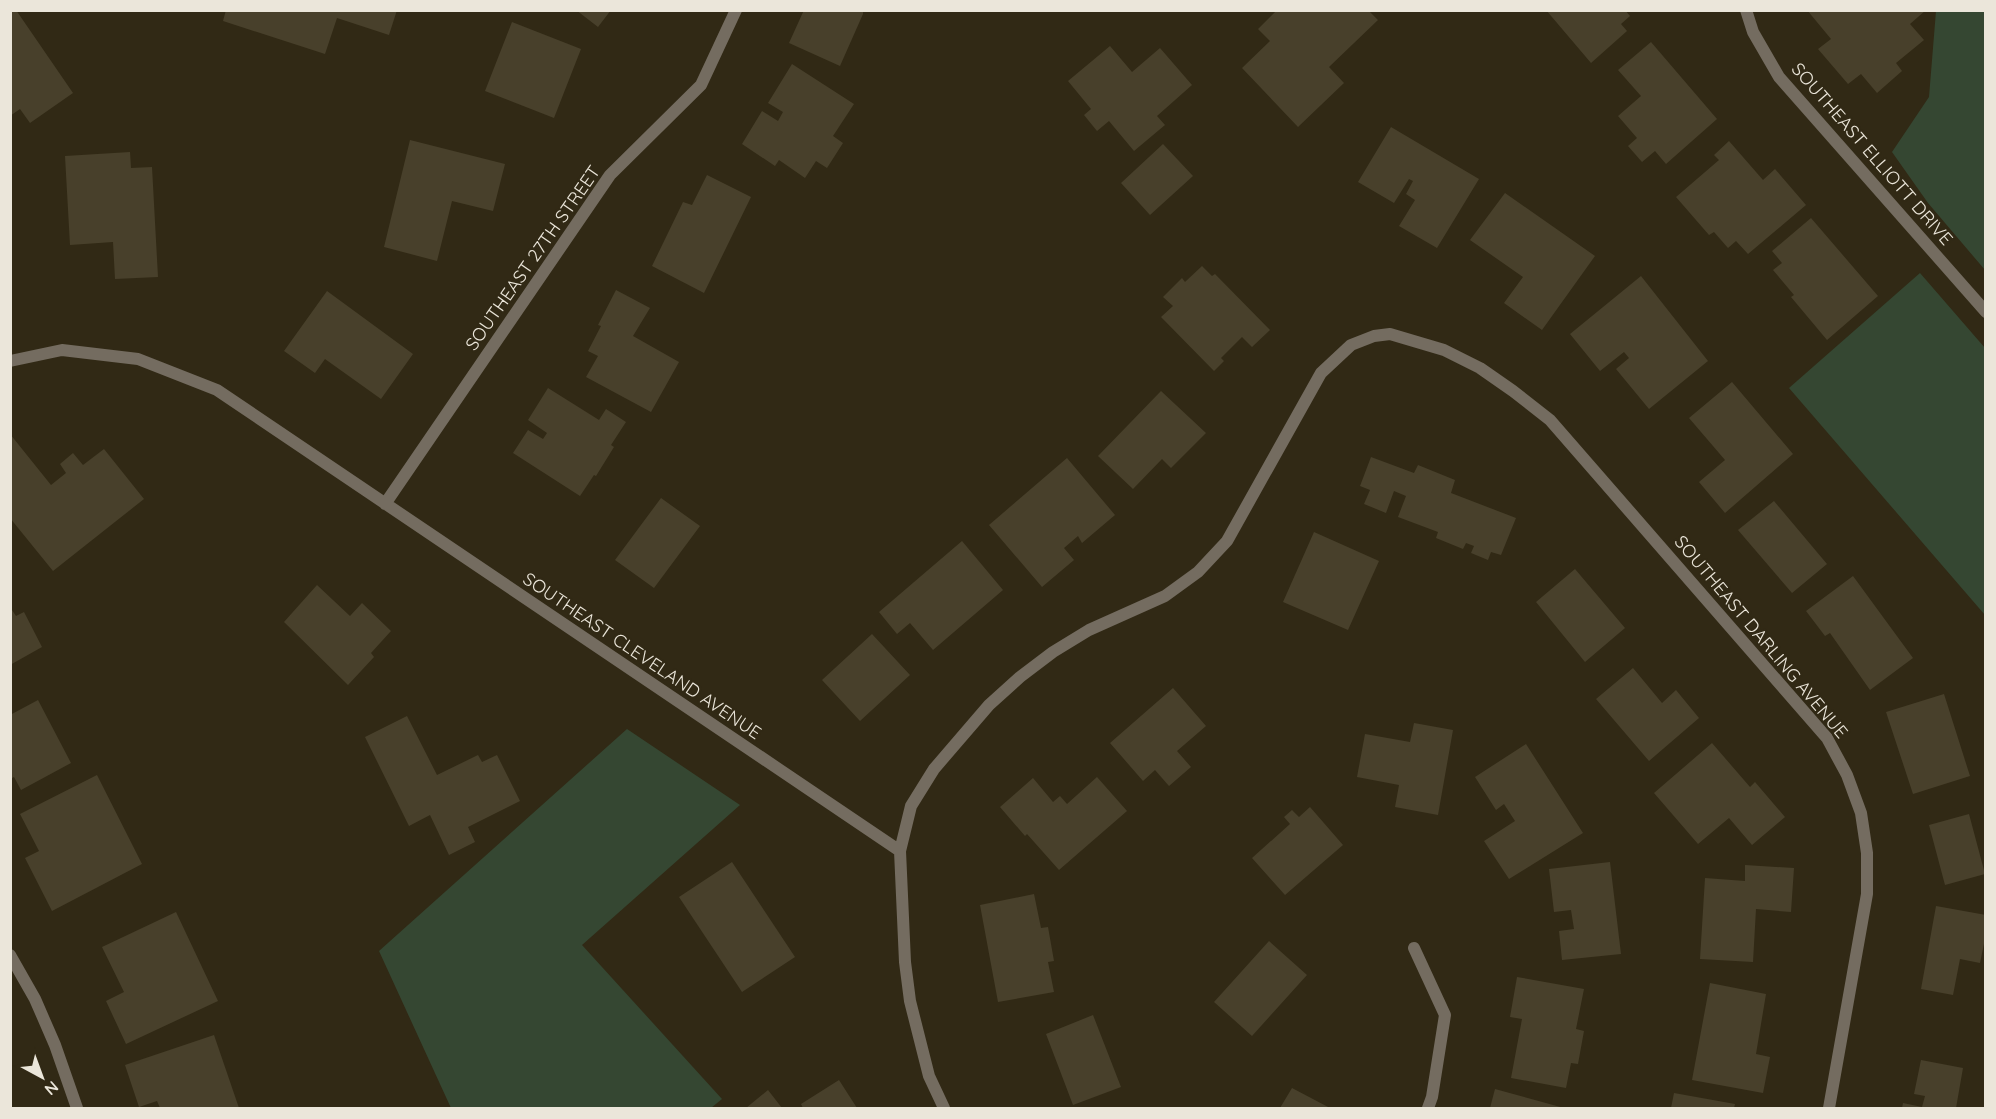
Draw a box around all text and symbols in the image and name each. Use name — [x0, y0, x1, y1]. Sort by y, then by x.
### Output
street label: SOUTHEAST ELLIOTT DRIVE — [1787, 58, 1958, 250]
street label: SOUTHEAST 27TH STREET — [460, 161, 605, 355]
street label: SOUTHEAST DARLING AVENUE — [1670, 531, 1853, 743]
street label: SOUTHEAST CLEVELAND AVENUE — [519, 567, 766, 744]
north arrow — [12, 1047, 72, 1107]
text: N — [41, 1077, 63, 1100]

